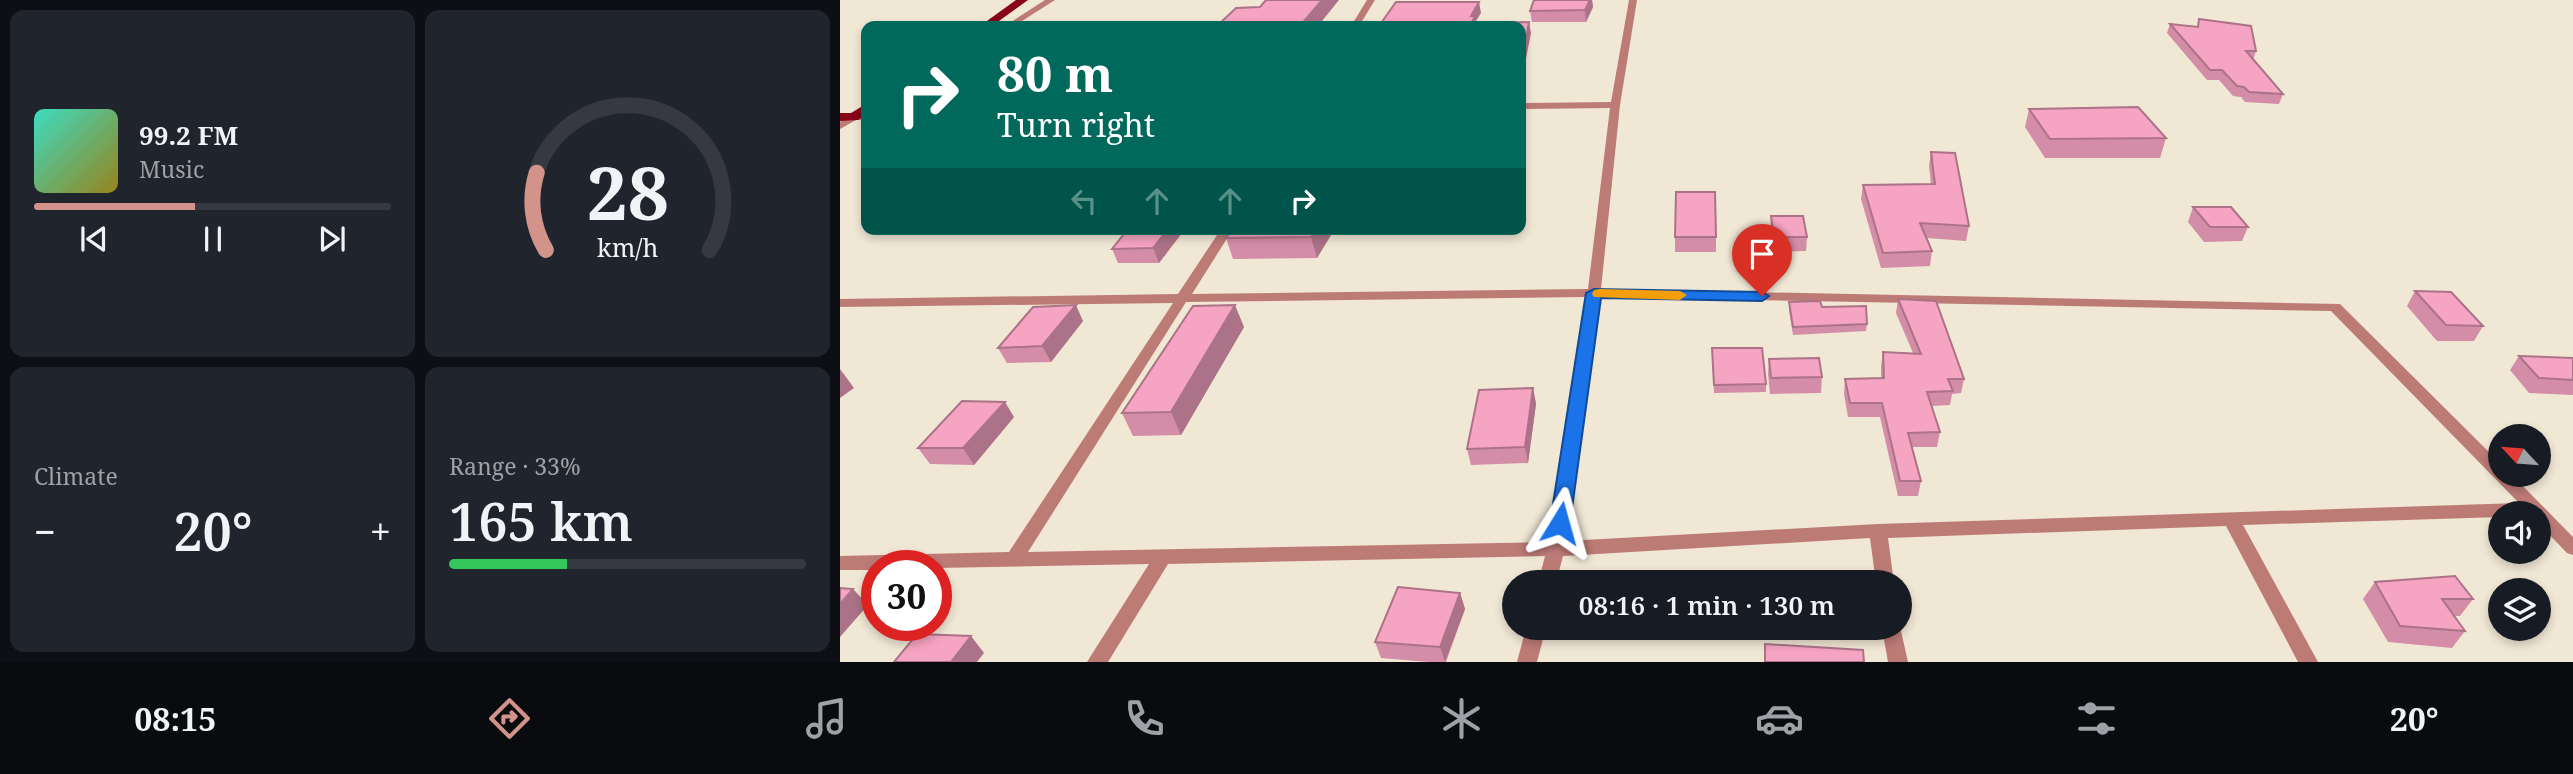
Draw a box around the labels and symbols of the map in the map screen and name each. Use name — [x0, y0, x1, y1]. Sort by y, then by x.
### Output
pin — [1732, 224, 1792, 296]
north arrow — [2488, 424, 2552, 486]
position arrow — [1523, 486, 1597, 560]
speed limit sign: 30 — [861, 550, 952, 641]

